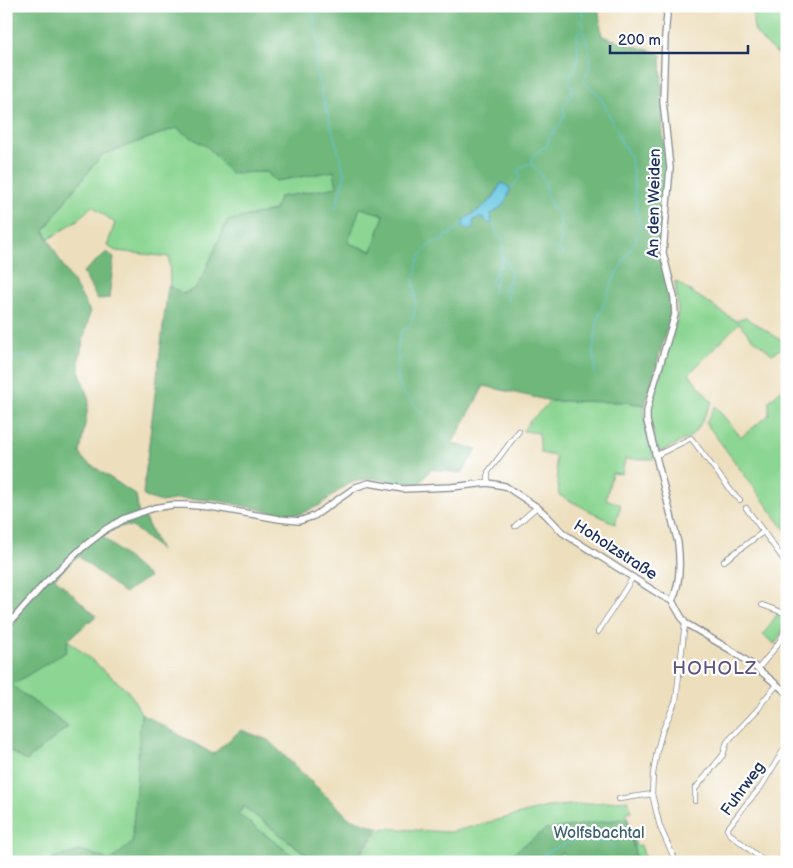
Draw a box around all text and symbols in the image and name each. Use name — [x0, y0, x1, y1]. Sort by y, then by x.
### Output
scale bar — [610, 22, 748, 54]
text: 200 m — [618, 31, 661, 50]
street label: An den Weiden — [644, 148, 665, 258]
street label: Hoholzstraße — [570, 516, 661, 585]
district label: HOHOLZ — [672, 657, 758, 680]
street label: Fuhrweg — [717, 758, 769, 820]
park label: Wolfsbachtal — [553, 824, 645, 843]

